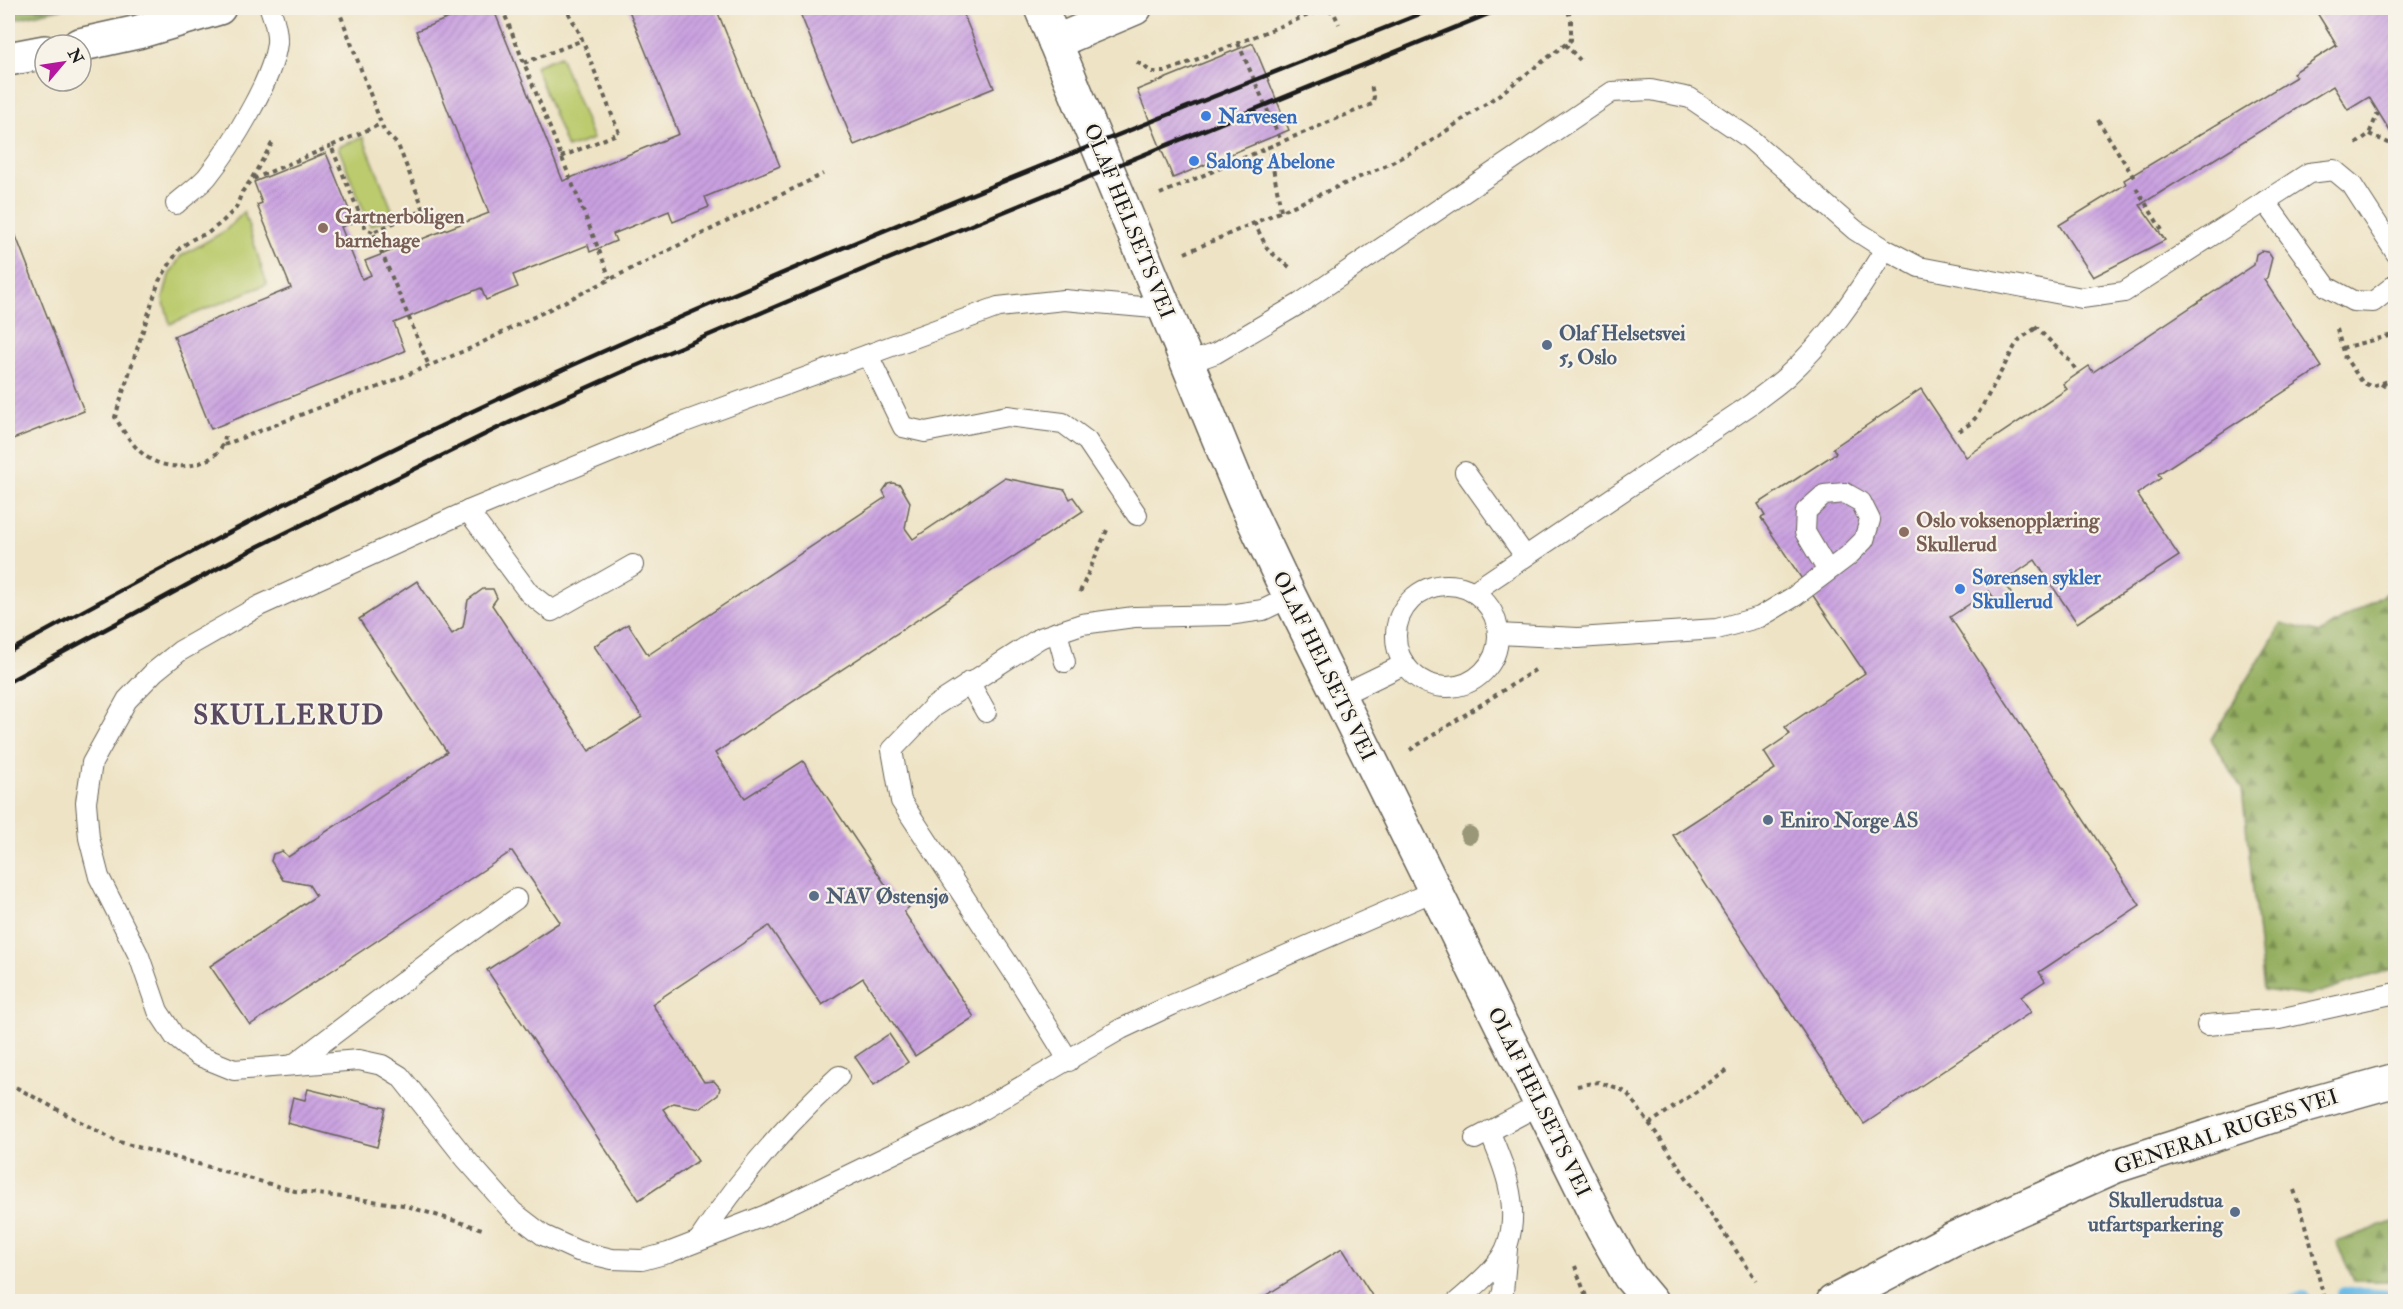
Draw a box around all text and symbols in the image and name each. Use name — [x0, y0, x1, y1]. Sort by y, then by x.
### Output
north arrow — [33, 33, 93, 93]
text: N — [63, 44, 88, 68]
place label: Narvesen — [1217, 103, 1298, 130]
marker: Narvesen — [1199, 109, 1213, 123]
street label: OLAF HELSETS VEI — [1078, 120, 1180, 322]
place label: Salong Abelone — [1206, 148, 1335, 175]
marker: Salong Abelone — [1187, 154, 1201, 168]
place label: Gartnerboligen barnehage — [334, 203, 465, 254]
marker: Gartnerboligen barnehage — [316, 221, 330, 235]
place label: Olaf Helsetsvei 5, Oslo — [1559, 320, 1686, 371]
marker: Olaf Helsetsvei 5, Oslo — [1540, 338, 1554, 352]
place label: Oslo voksenopplæring Skullerud — [1916, 507, 2100, 558]
marker: Oslo voksenopplæring Skullerud — [1897, 525, 1911, 539]
place label: Sørensen sykler Skullerud — [1972, 564, 2102, 615]
street label: OLAF HELSETS VEI — [1266, 567, 1382, 765]
marker: Sørensen sykler Skullerud — [1953, 582, 1967, 596]
district label: SKULLERUD — [193, 699, 385, 732]
place label: Eniro Norge AS — [1780, 807, 1919, 834]
marker: Eniro Norge AS — [1761, 813, 1775, 827]
place label: NAV Østensjø — [825, 883, 949, 910]
marker: NAV Østensjø — [807, 889, 821, 903]
street label: OLAF HELSETS VEI — [1481, 1003, 1597, 1201]
street label: GENERAL RUGES VEI — [2111, 1083, 2341, 1181]
place label: Skullerudstua utfartsparkering — [2087, 1187, 2224, 1238]
marker: Skullerudstua utfartsparkering — [2228, 1205, 2242, 1219]

